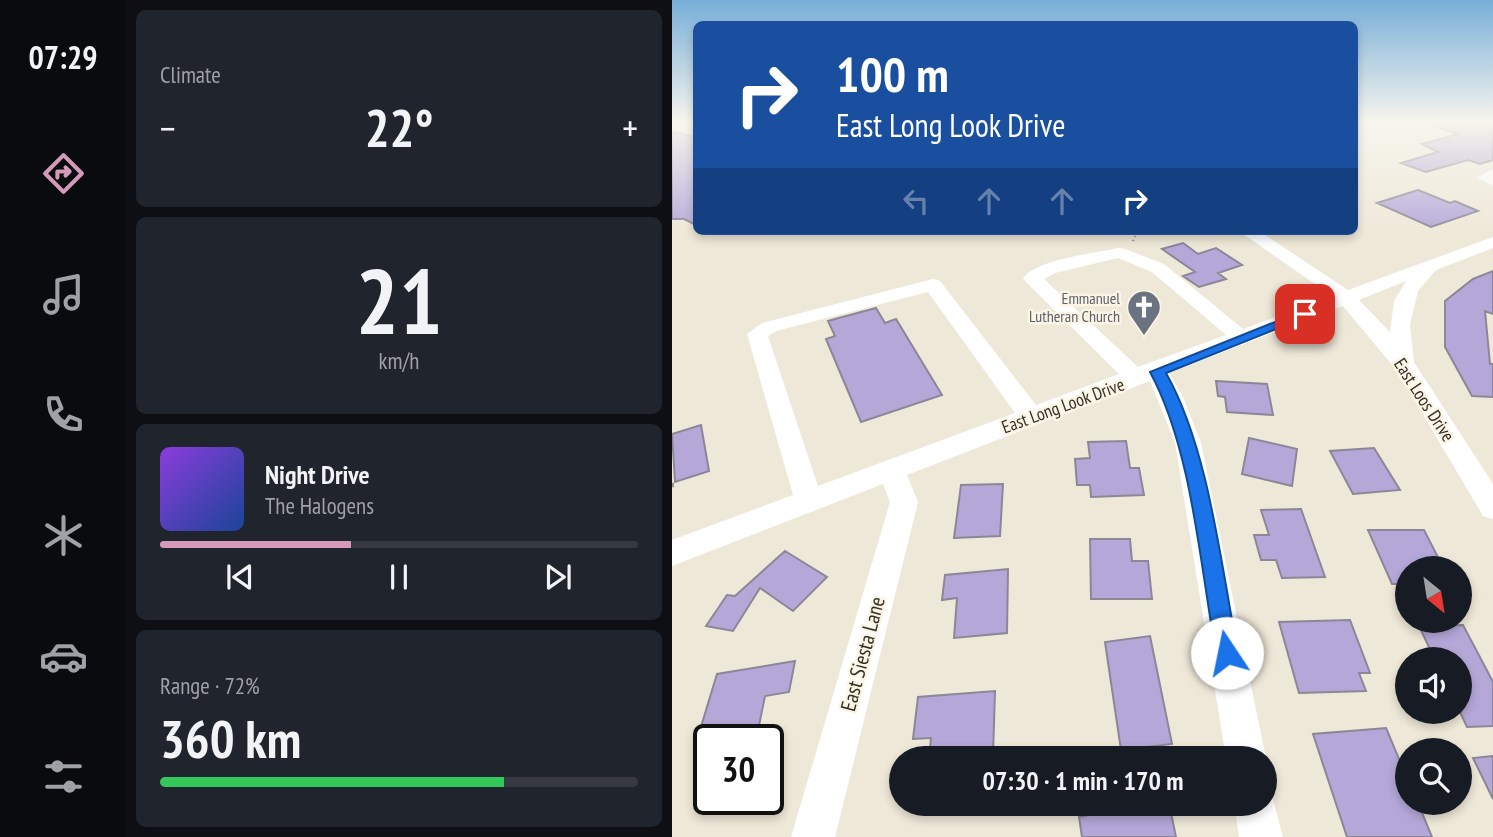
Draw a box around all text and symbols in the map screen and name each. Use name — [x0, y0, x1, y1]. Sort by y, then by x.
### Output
text: 07:29 — [28, 36, 98, 78]
text: 100 m — [836, 42, 949, 106]
icon: right — [721, 49, 812, 140]
text: Climate — [160, 60, 221, 89]
text: 22° — [365, 94, 433, 161]
text: − — [160, 103, 176, 152]
text: + — [622, 103, 638, 152]
text: East Long Look Drive — [836, 104, 1065, 146]
icon: directions — [39, 149, 88, 198]
icon: left — [897, 182, 935, 220]
icon: ahead — [970, 182, 1008, 220]
icon: ahead — [1043, 182, 1081, 220]
icon: right — [1116, 182, 1154, 220]
text: 21 — [356, 241, 443, 359]
icon: music — [39, 270, 88, 319]
pin — [1275, 284, 1335, 344]
place label: Emmanuel Lutheran Church — [1029, 288, 1120, 326]
church icon: Emmanuel Lutheran Church — [1125, 288, 1163, 337]
icon: arrive — [1286, 295, 1324, 333]
text: km/h — [379, 346, 419, 375]
street label: East Loos Drive — [1389, 354, 1460, 446]
street label: East Long Look Drive — [998, 373, 1127, 438]
icon: phone — [39, 390, 88, 439]
text: Night Drive — [265, 458, 370, 491]
text: The Halogens — [265, 491, 374, 520]
icon: climate — [39, 511, 88, 560]
north arrow — [1395, 556, 1472, 634]
map controls — [1395, 556, 1472, 815]
icon: previous — [221, 558, 259, 596]
icon: pause — [380, 558, 418, 596]
icon: next — [539, 558, 577, 596]
street label: East Siesta Lane — [834, 594, 891, 714]
position arrow — [1190, 616, 1264, 690]
icon: car — [39, 632, 88, 681]
button: sound — [1395, 647, 1472, 724]
text: Range · 72% — [160, 671, 260, 700]
text: 360 km — [160, 705, 301, 772]
speed limit sign: 30 — [693, 724, 784, 815]
button: search — [1395, 738, 1472, 815]
icon: filters — [39, 752, 88, 801]
text: 07:30 · 1 min · 170 m — [983, 764, 1183, 797]

